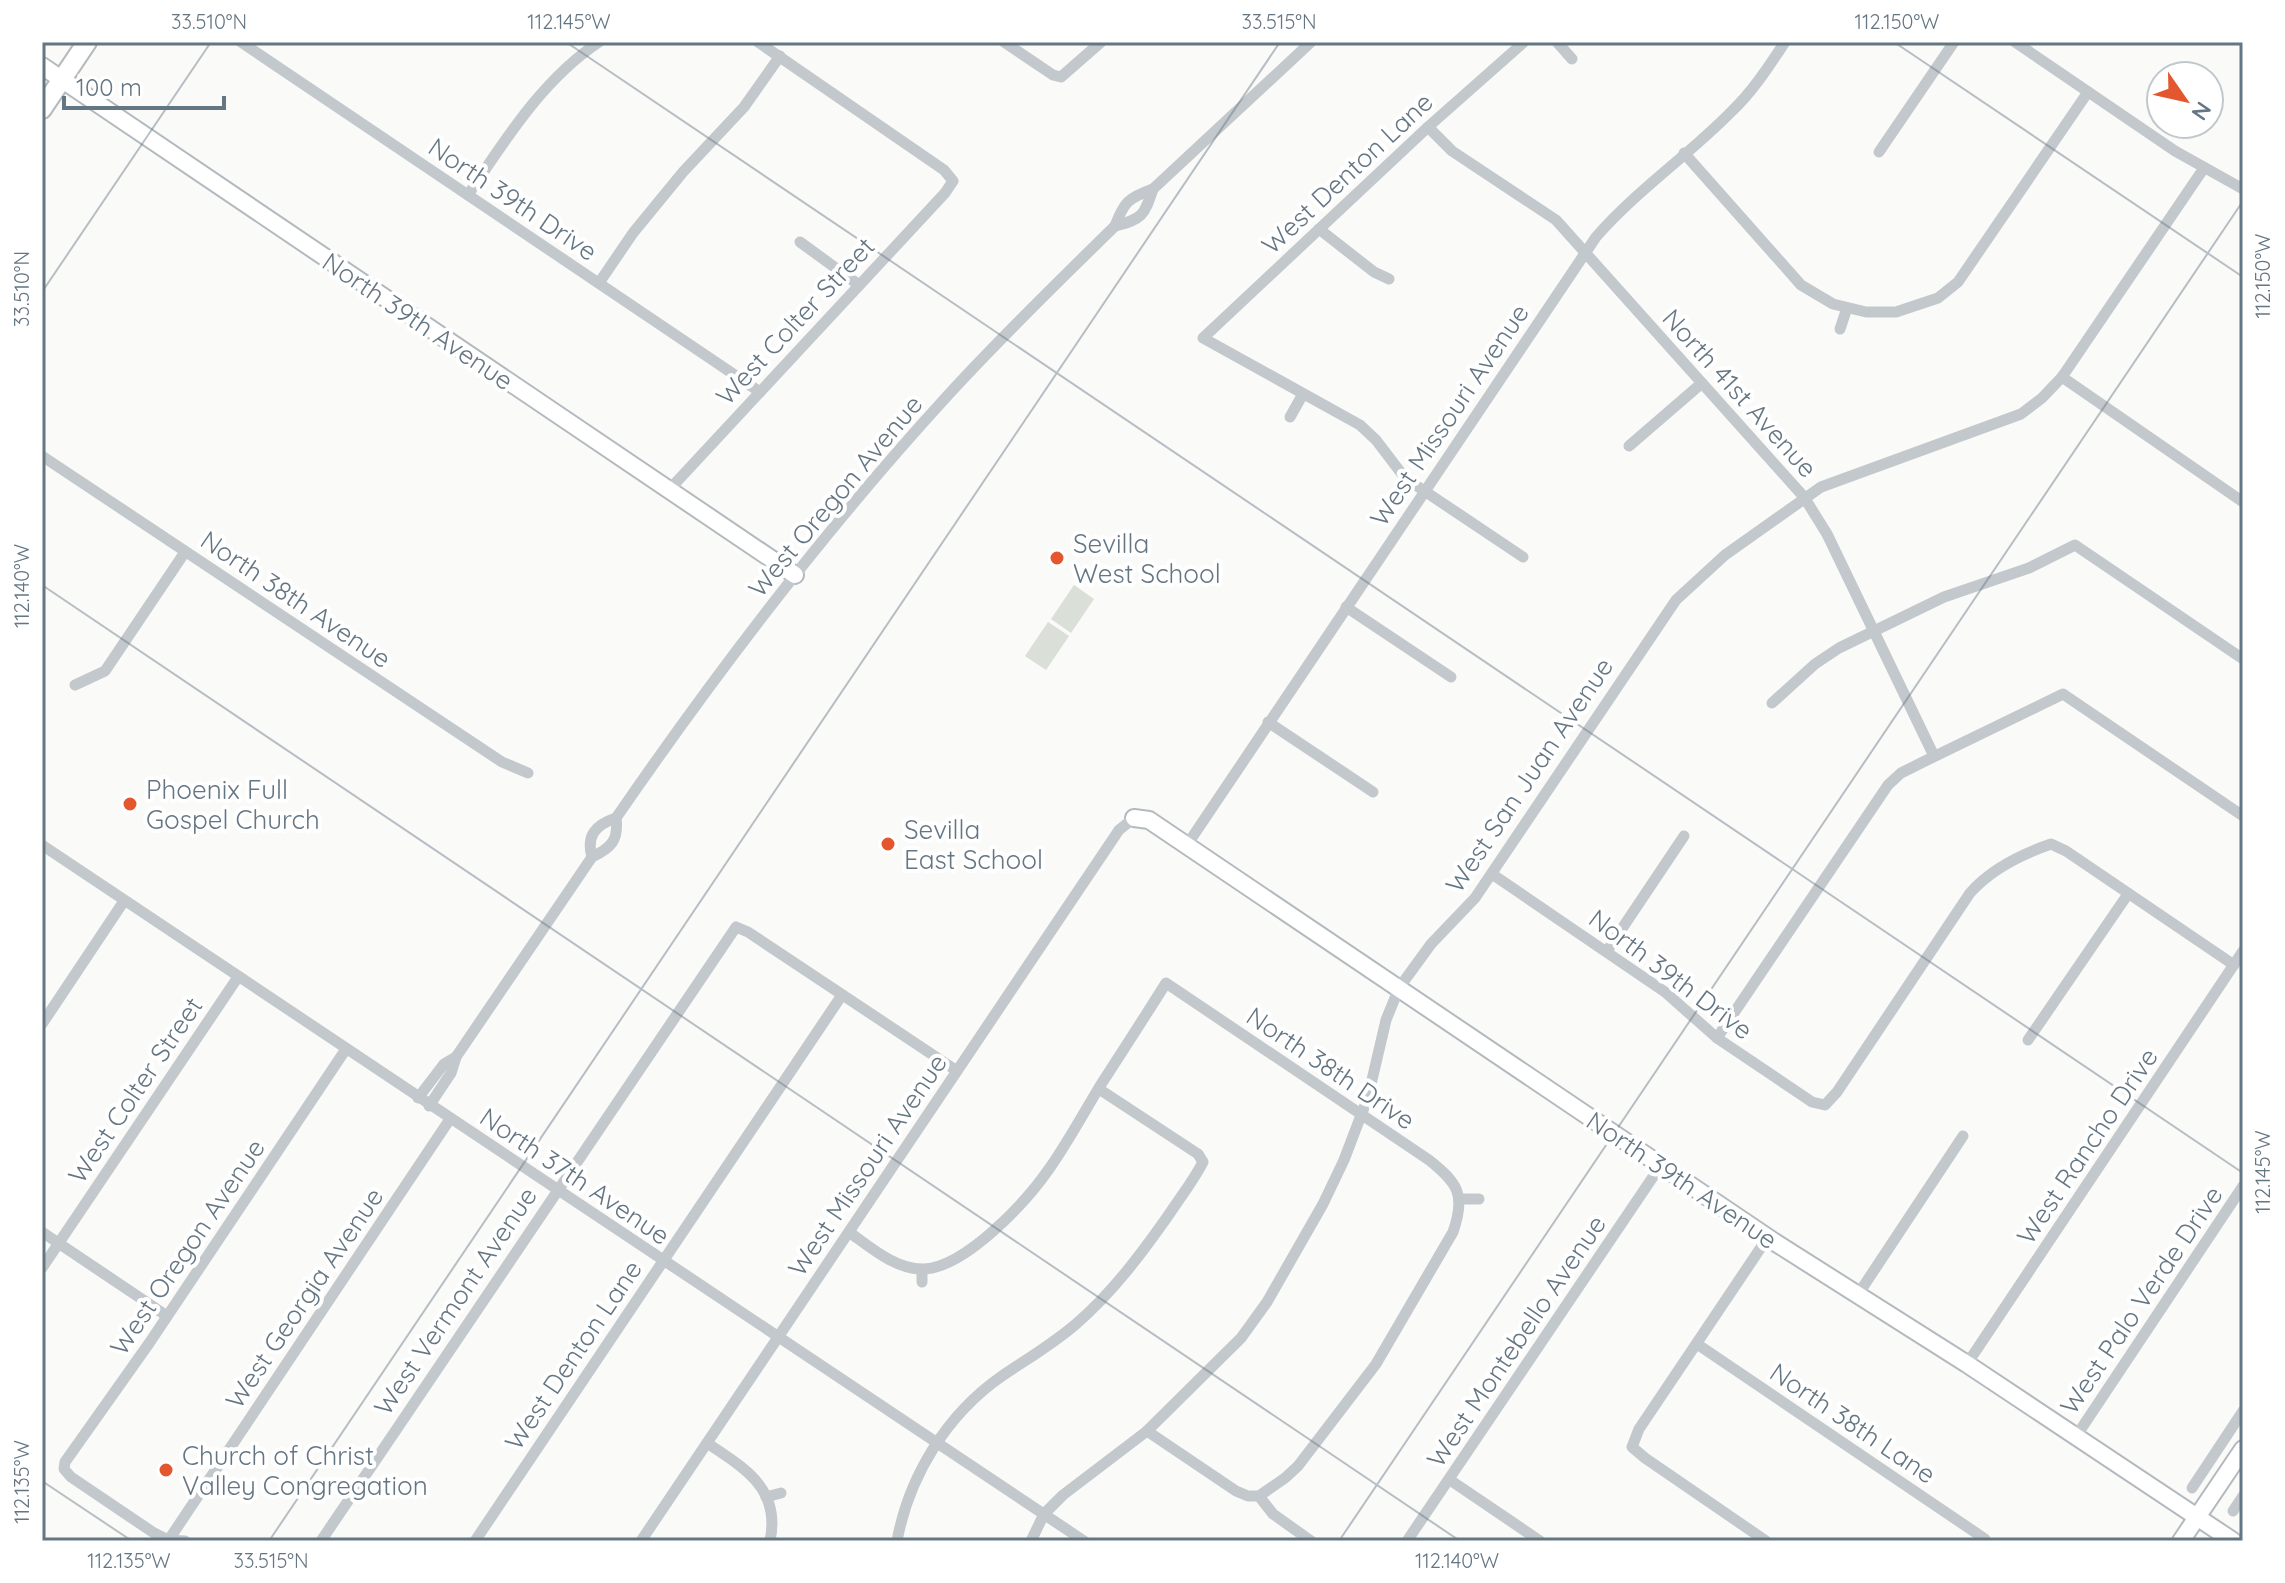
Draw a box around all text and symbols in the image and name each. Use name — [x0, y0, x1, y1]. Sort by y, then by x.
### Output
text: 33.510°N — [171, 9, 247, 34]
text: 112.145°W — [527, 9, 611, 34]
text: 33.515°N — [1242, 9, 1316, 34]
text: 112.150°W — [1855, 9, 1939, 34]
scale bar — [64, 60, 224, 110]
north arrow — [2145, 60, 2225, 140]
text: 100 m — [76, 72, 142, 102]
street label: West Denton Lane — [1255, 85, 1439, 261]
text: N — [2185, 97, 2218, 126]
street label: North 39th Drive — [422, 130, 604, 268]
street label: West Colter Street — [709, 230, 881, 412]
text: 112.150°W — [2250, 234, 2275, 318]
street label: North 39th Avenue — [316, 245, 520, 397]
text: 33.510°N — [9, 251, 34, 327]
street label: West Missouri Avenue — [1362, 298, 1536, 532]
street label: North 41st Avenue — [1656, 302, 1824, 484]
street label: West Oregon Avenue — [741, 388, 929, 604]
street label: North 38th Avenue — [195, 523, 397, 675]
place label: Sevilla West School — [1073, 527, 1221, 590]
text: 112.140°W — [9, 544, 34, 628]
marker: Sevilla West School — [1048, 549, 1066, 567]
street label: West San Juan Avenue — [1438, 651, 1620, 899]
place label: Phoenix Full Gospel Church — [146, 773, 320, 836]
marker: Phoenix Full Gospel Church — [121, 795, 139, 813]
place label: Sevilla East School — [904, 813, 1043, 876]
marker: Sevilla East School — [879, 835, 897, 853]
street label: North 39th Drive — [1583, 902, 1759, 1046]
street label: West Colter Street — [60, 991, 210, 1189]
street label: North 38th Drive — [1240, 999, 1422, 1137]
street label: West Rancho Drive — [2009, 1042, 2165, 1250]
street label: West Missouri Avenue — [780, 1048, 954, 1282]
street label: North 37th Avenue — [474, 1100, 676, 1252]
street label: North 39th Avenue — [1580, 1104, 1784, 1256]
text: 112.145°W — [2250, 1130, 2275, 1214]
street label: West Oregon Avenue — [102, 1133, 272, 1361]
street label: West Palo Verde Drive — [2052, 1180, 2230, 1420]
street label: West Georgia Avenue — [218, 1181, 390, 1415]
street label: West Vermont Avenue — [366, 1181, 544, 1421]
street label: West Montebello Avenue — [1419, 1209, 1613, 1473]
street label: West Denton Lane — [497, 1254, 649, 1456]
street label: North 38th Lane — [1764, 1355, 1942, 1491]
place label: Church of Christ Valley Congregation — [182, 1439, 428, 1502]
text: 112.135°W — [9, 1440, 34, 1524]
marker: Church of Christ Valley Congregation — [157, 1461, 175, 1479]
text: 112.135°W — [87, 1548, 171, 1573]
text: 33.515°N — [234, 1548, 308, 1573]
text: 112.140°W — [1415, 1548, 1499, 1573]

